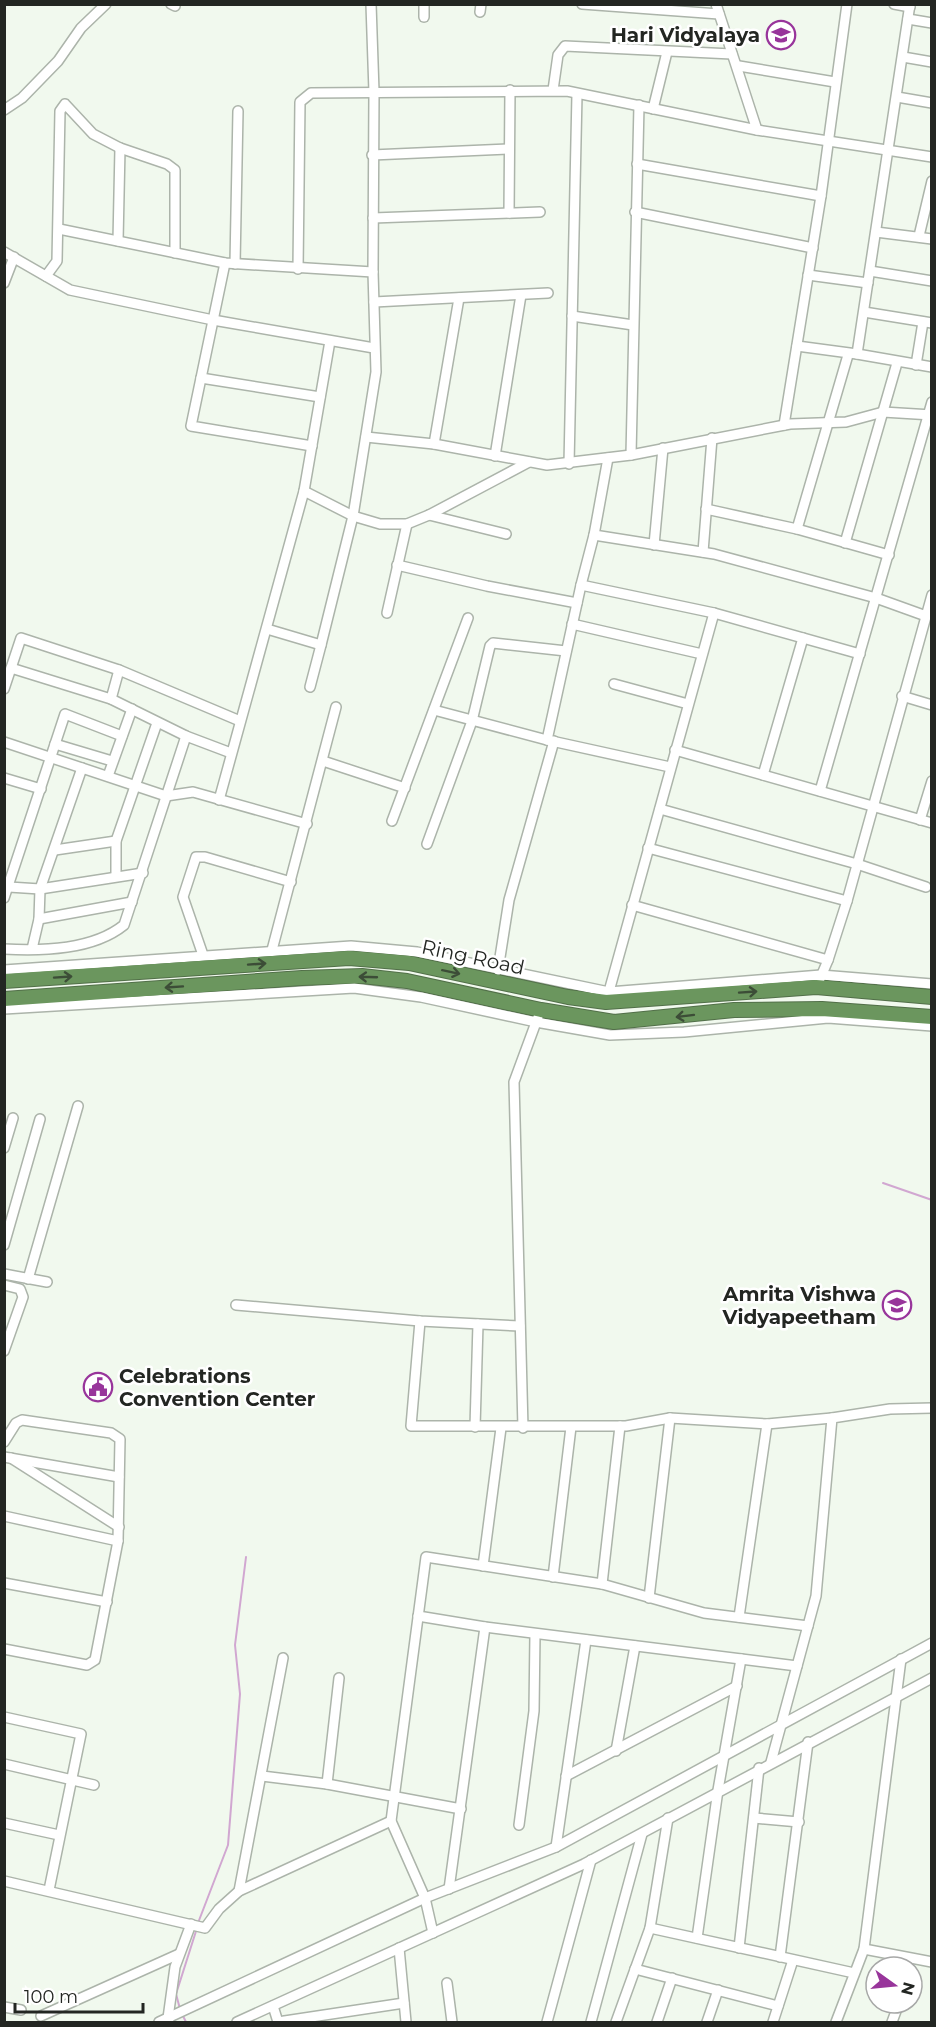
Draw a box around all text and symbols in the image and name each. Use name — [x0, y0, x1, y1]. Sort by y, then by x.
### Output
school or university icon: Hari Vidyalaya — [765, 19, 797, 51]
place label: Hari Vidyalaya — [611, 23, 760, 47]
street label: Ring Road — [419, 934, 527, 980]
one-way arrow — [247, 958, 267, 969]
one-way arrow — [441, 967, 460, 978]
one-way arrow — [52, 971, 72, 982]
one-way arrow — [359, 971, 379, 982]
one-way arrow — [164, 982, 184, 993]
one-way arrow — [737, 987, 757, 998]
one-way arrow — [675, 1011, 695, 1022]
place label: Amrita Vishwa Vidyapeetham — [722, 1282, 876, 1329]
school or university icon: Amrita Vishwa Vidyapeetham — [881, 1289, 913, 1321]
place label: Celebrations Convention Center — [119, 1364, 316, 1411]
public building icon: Celebrations Convention Center — [82, 1371, 114, 1403]
north arrow — [864, 1955, 924, 2015]
scale bar — [15, 1976, 142, 2014]
text: N — [897, 1980, 919, 1997]
text: 100 m — [24, 1986, 78, 2008]

